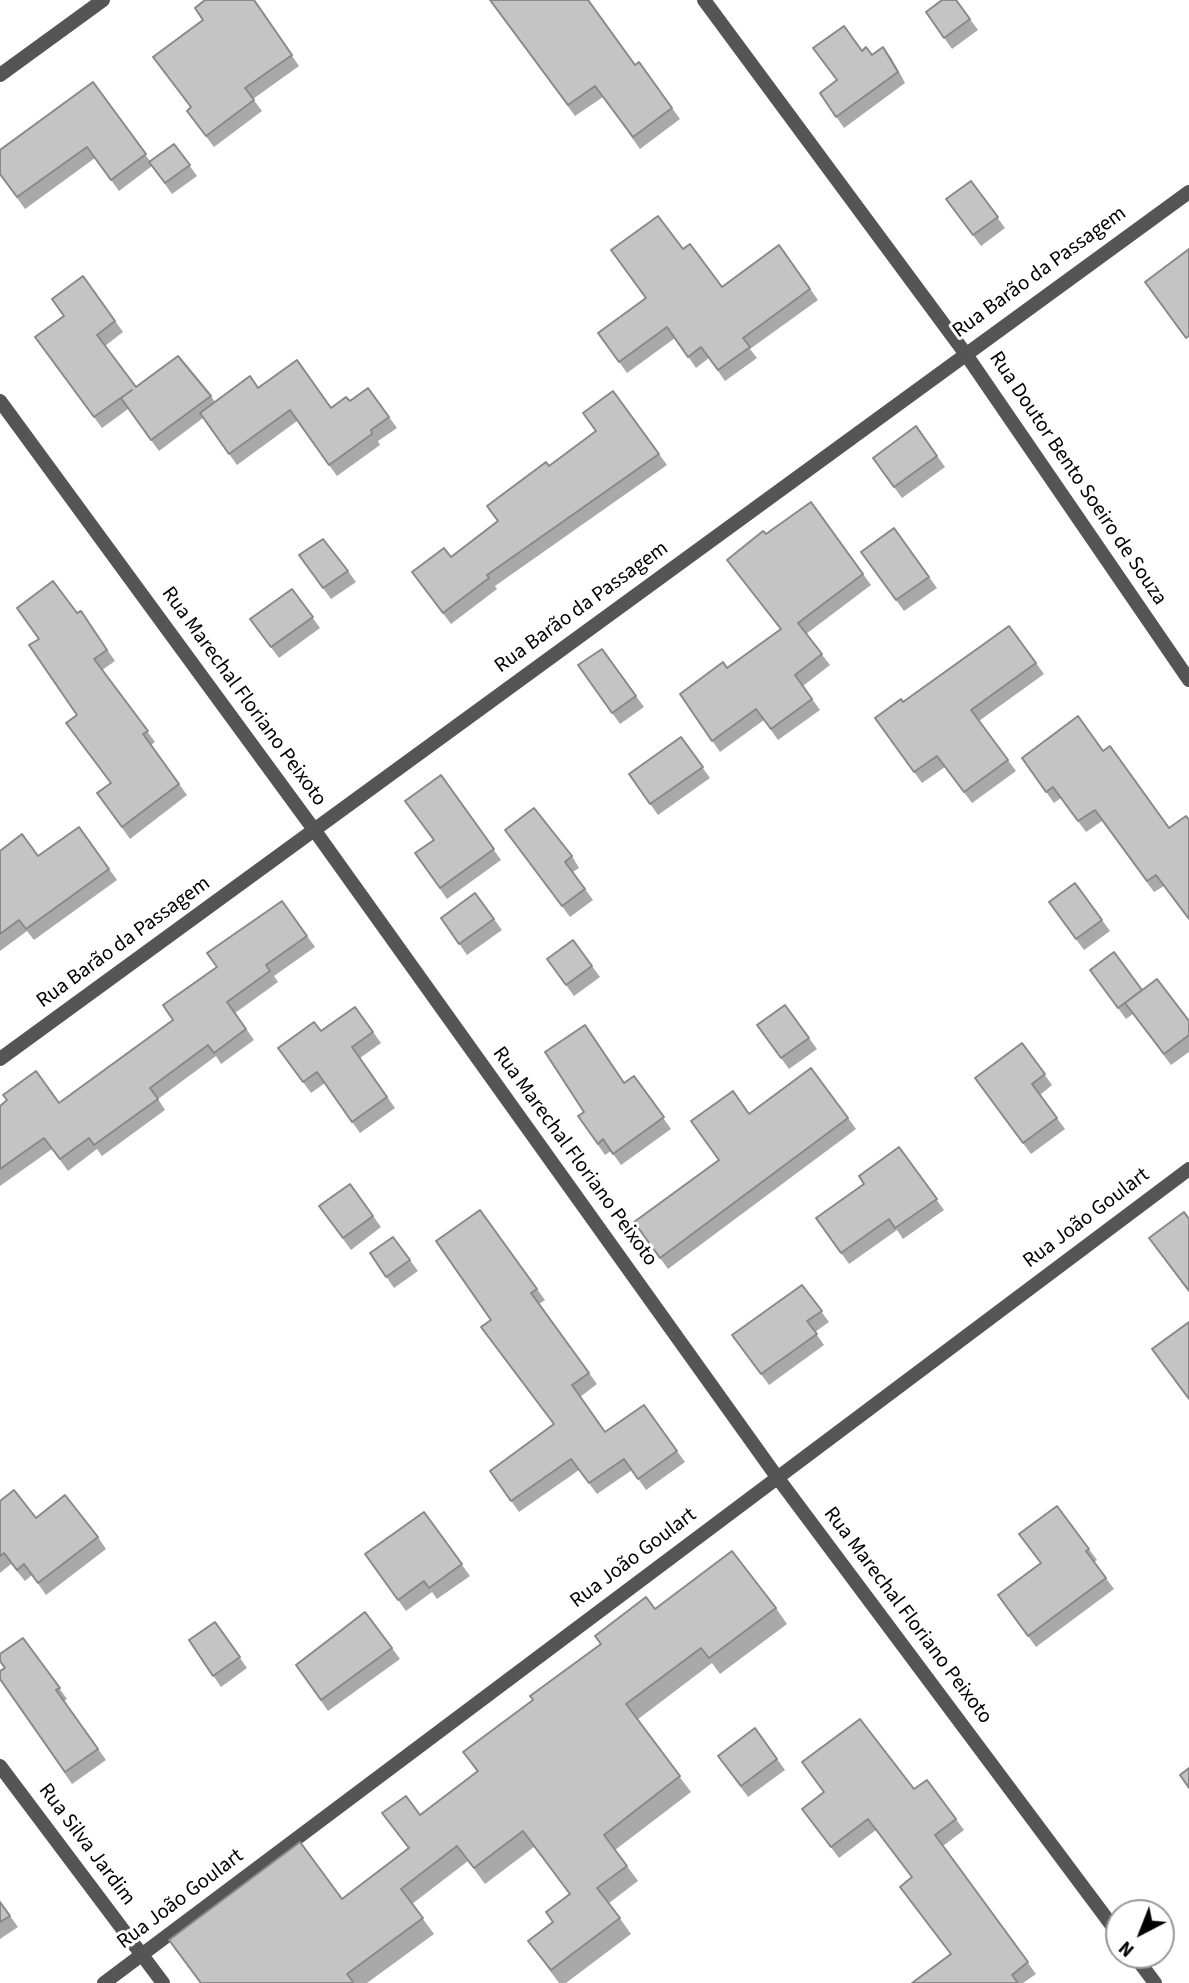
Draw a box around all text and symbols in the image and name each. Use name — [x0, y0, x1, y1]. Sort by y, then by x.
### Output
street label: Rua Barão da Passagem — [948, 202, 1132, 344]
street label: Rua Doutor Bento Soeiro de Souza — [983, 347, 1171, 611]
street label: Rua Barão da Passagem — [490, 537, 674, 679]
street label: Rua Marechal Floriano Peixoto — [155, 582, 331, 812]
street label: Rua Barão da Passagem — [32, 872, 216, 1014]
street label: Rua Marechal Floriano Peixoto — [486, 1042, 662, 1272]
street label: Rua João Goulart — [1019, 1163, 1155, 1275]
street label: Rua João Goulart — [566, 1503, 702, 1615]
street label: Rua Marechal Floriano Peixoto — [817, 1503, 997, 1729]
street label: Rua Silva Jardim — [32, 1779, 140, 1911]
street label: Rua João Goulart — [113, 1844, 249, 1956]
north arrow — [1105, 1899, 1175, 1969]
text: N — [1113, 1934, 1141, 1963]

